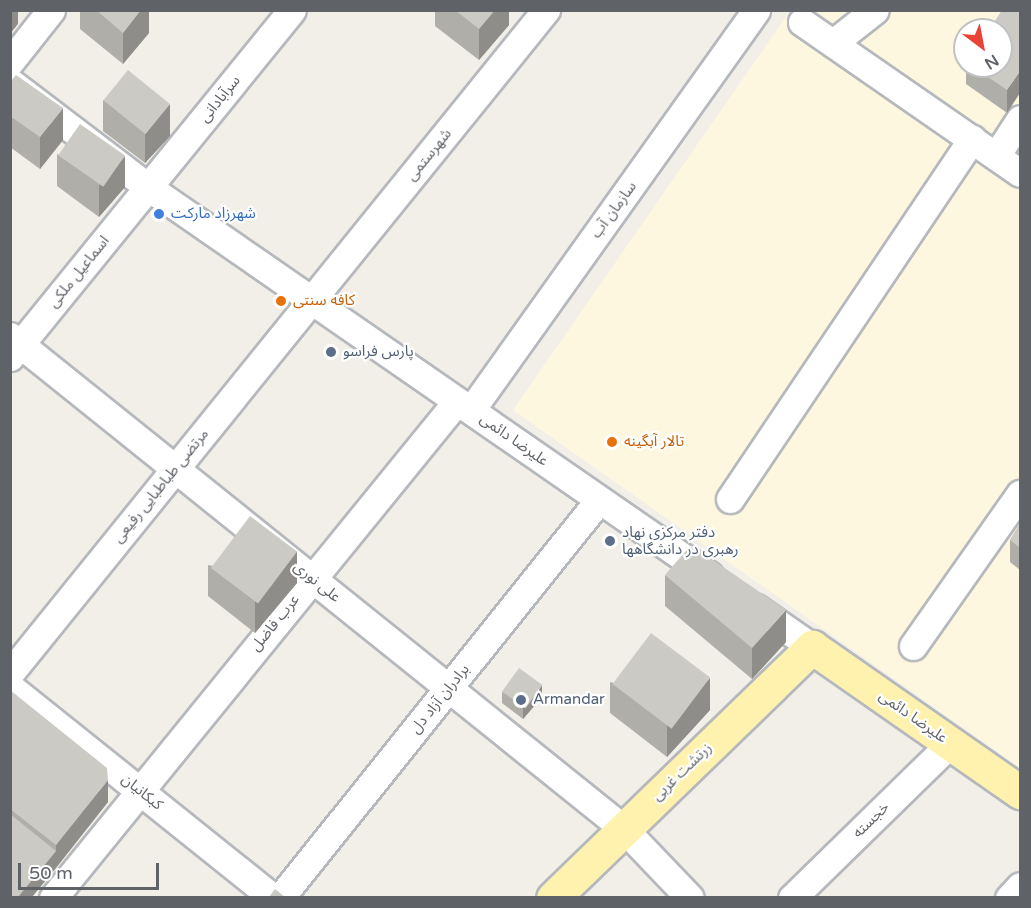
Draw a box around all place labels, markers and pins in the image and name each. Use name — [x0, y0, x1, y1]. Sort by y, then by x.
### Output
place label: شهرزاد مارکت — [171, 205, 256, 223]
marker: شهرزاد مارکت — [152, 207, 166, 221]
place label: کافه سنتی — [293, 292, 355, 310]
marker: کافه سنتی — [274, 294, 288, 308]
place label: پارس فراسو — [343, 343, 414, 361]
marker: پارس فراسو — [324, 345, 338, 359]
place label: تالار آبگینه — [624, 433, 684, 451]
marker: تالار آبگینه — [605, 435, 619, 449]
place label: دفتر مرکزی نهاد رهبری در دانشگاهها — [622, 523, 739, 558]
marker: دفتر مرکزی نهاد رهبری در دانشگاهها — [603, 534, 617, 548]
place label: Armandar — [533, 691, 605, 709]
marker: Armandar — [514, 693, 528, 707]

